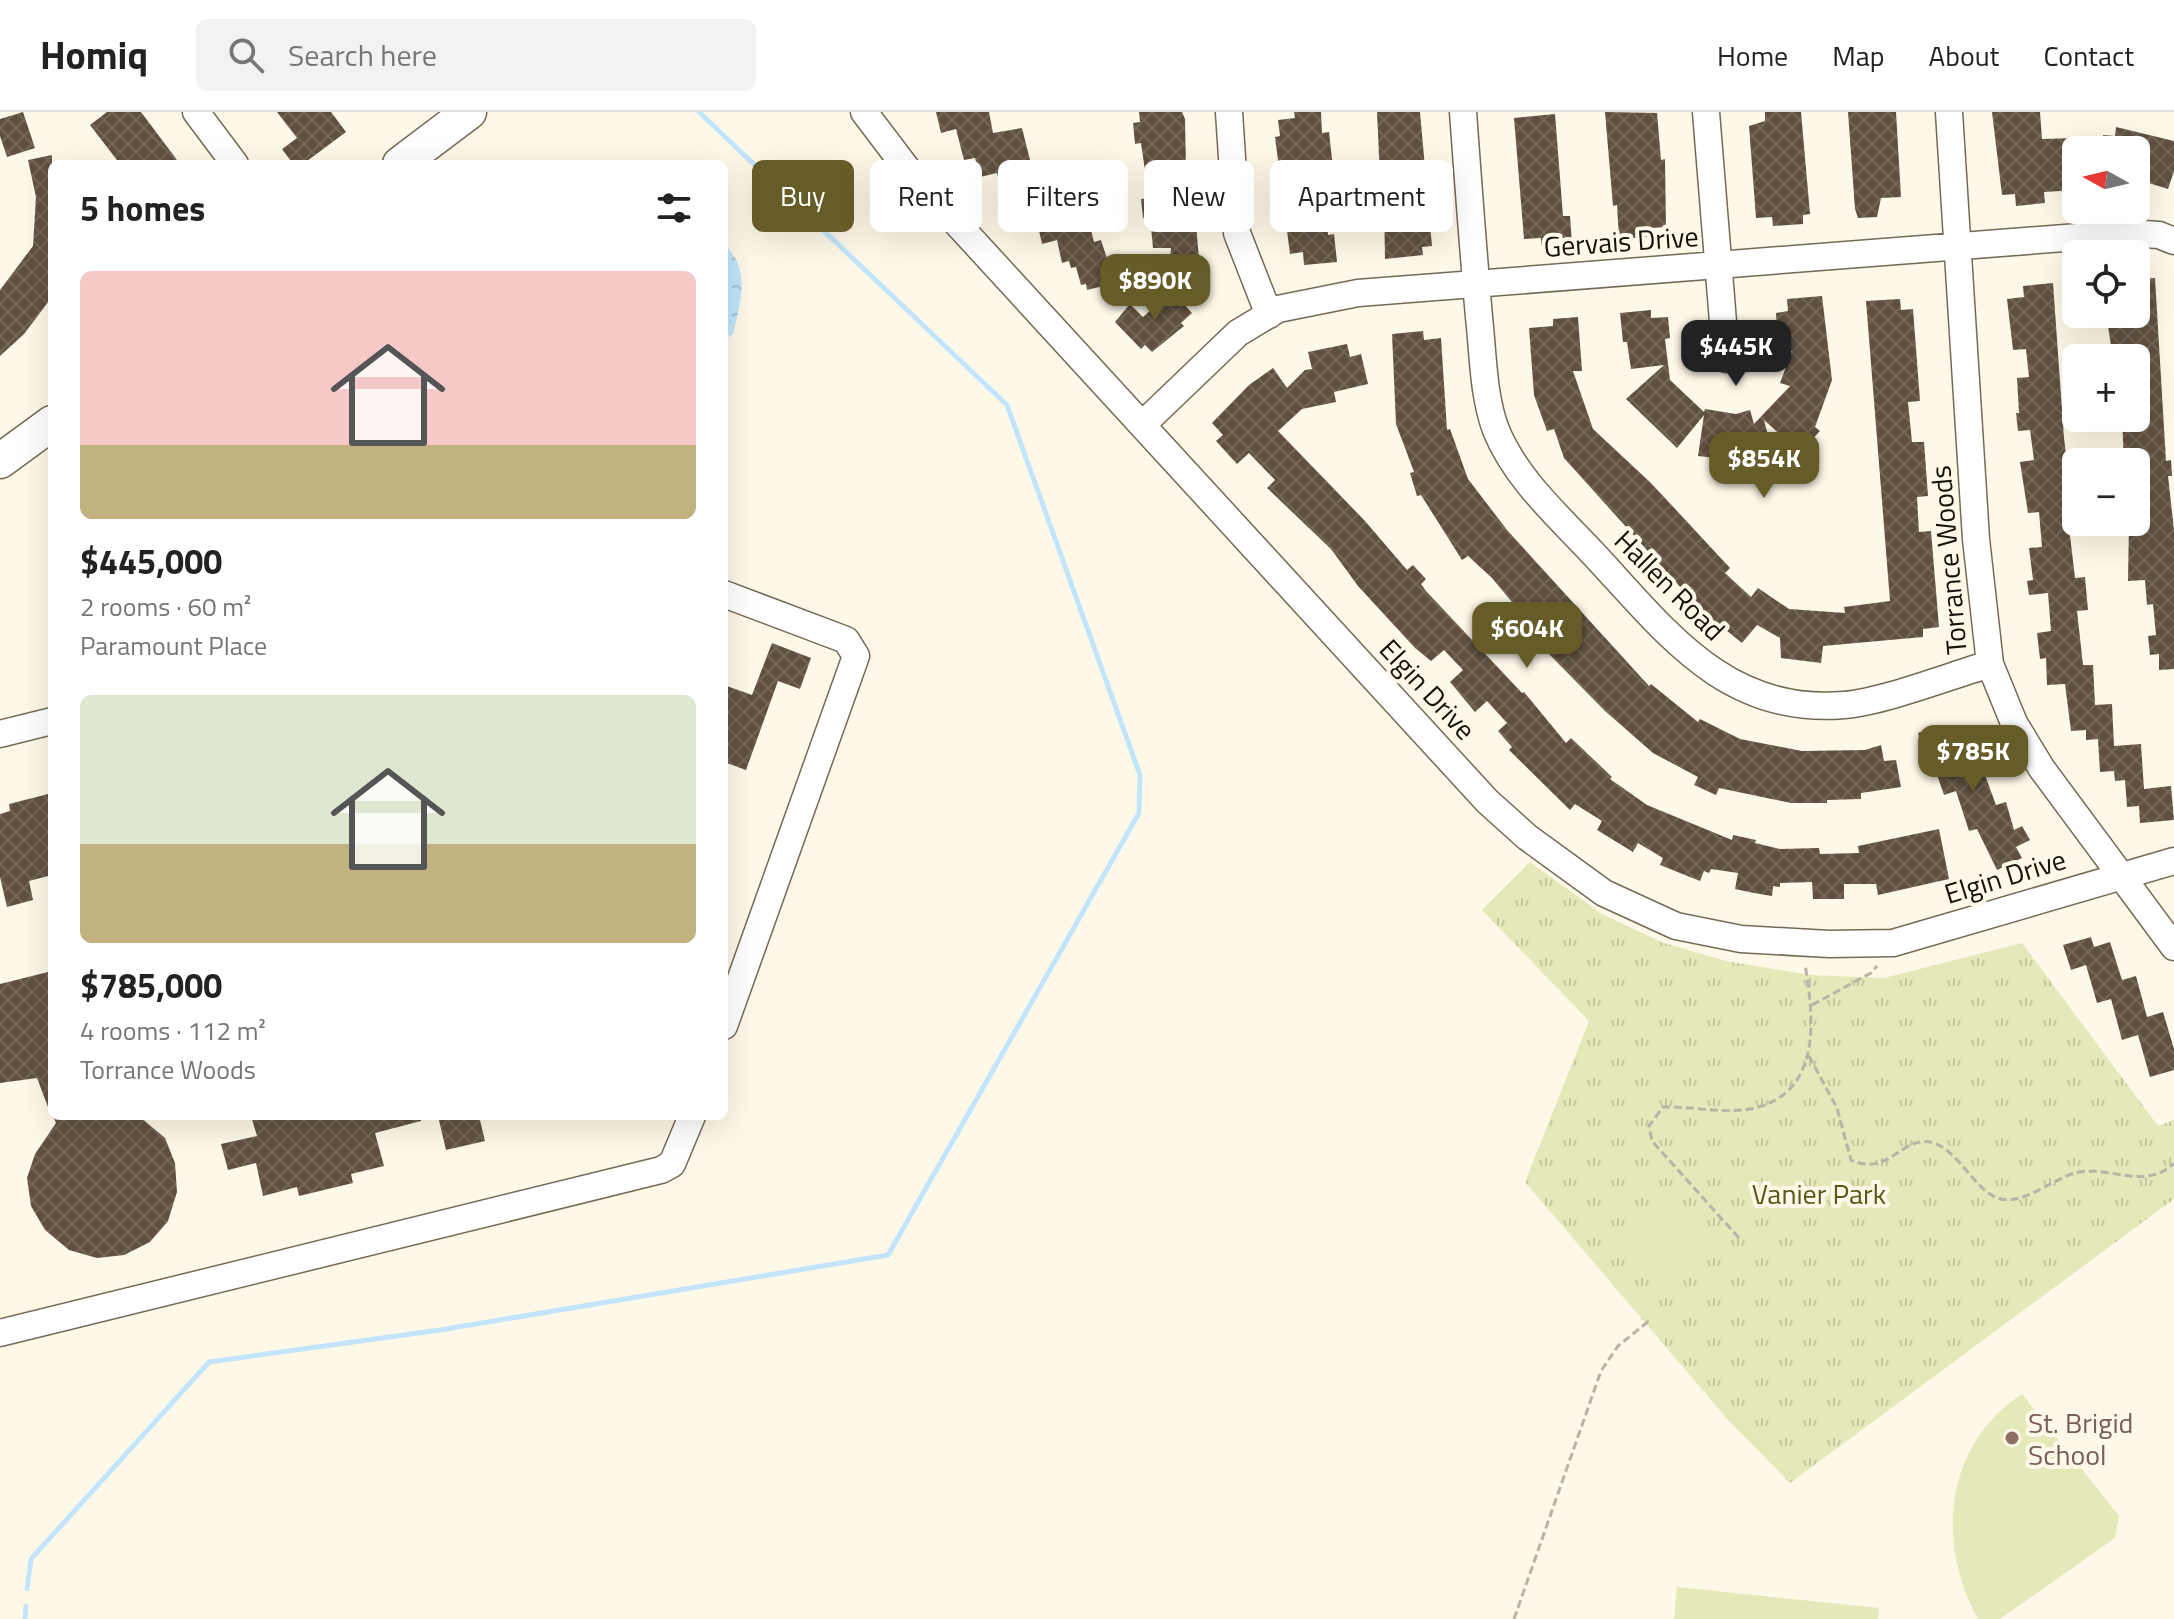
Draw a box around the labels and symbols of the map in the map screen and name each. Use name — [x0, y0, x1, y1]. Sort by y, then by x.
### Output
north arrow — [2062, 136, 2150, 224]
street label: Gervais Drive — [1542, 214, 1700, 268]
pin: $890K — [1099, 254, 1211, 322]
pin: $445K — [1680, 320, 1792, 388]
pin: $854K — [1708, 432, 1820, 500]
street label: Torrance Woods — [1918, 464, 1978, 656]
street label: Hallen Road — [1605, 520, 1735, 650]
pin: $604K — [1471, 602, 1583, 670]
street label: Elgin Drive — [1370, 629, 1486, 749]
pin: $785K — [1917, 725, 2029, 793]
street label: Elgin Drive — [1939, 837, 2071, 915]
park label: Vanier Park — [1752, 1172, 1886, 1215]
place label: St. Brigid School — [2028, 1401, 2133, 1476]
marker: St. Brigid School — [2003, 1429, 2021, 1447]

